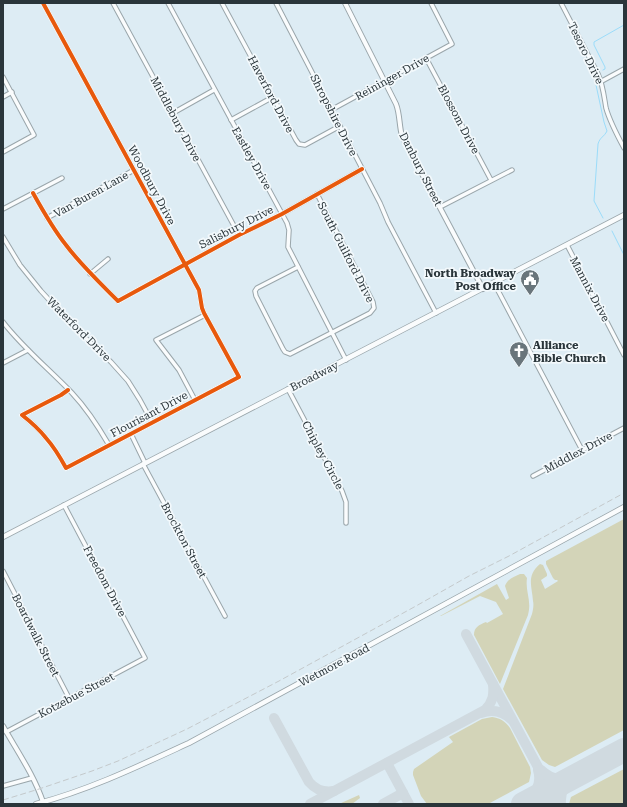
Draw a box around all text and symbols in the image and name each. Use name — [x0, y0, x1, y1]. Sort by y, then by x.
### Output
street label: Tesoro Drive — [565, 20, 606, 86]
street label: Reininger Drive — [353, 52, 432, 103]
street label: Haverford Drive — [245, 53, 296, 135]
street label: Shropshire Drive — [307, 72, 360, 158]
street label: Middlebury Drive — [148, 75, 203, 164]
street label: Blossom Drive — [435, 83, 482, 156]
street label: Eastley Drive — [229, 125, 274, 192]
street label: Danbury Street — [396, 130, 445, 208]
street label: Woodbury Drive — [125, 143, 178, 227]
street label: Van Buren Lane — [52, 169, 131, 220]
street label: South Guilford Drive — [315, 200, 377, 305]
street label: Salisbury Drive — [197, 203, 276, 252]
street label: Mannix Drive — [567, 254, 612, 324]
place label: North Broadway Post Office — [425, 267, 517, 293]
public building icon: North Broadway Post Office — [519, 268, 541, 296]
street label: Waterford Drive — [44, 295, 113, 364]
place label: Alliance Bible Church — [533, 339, 606, 365]
church icon: Alliance Bible Church — [508, 340, 530, 368]
street label: Broadway — [288, 359, 341, 394]
street label: Flourisant Drive — [108, 389, 190, 440]
street label: Chipley Circle — [299, 419, 346, 492]
street label: Middlex Drive — [542, 429, 615, 476]
street label: Brockton Street — [158, 500, 209, 580]
street label: Freedom Drive — [80, 544, 129, 619]
street label: Boardwalk Street — [9, 592, 62, 679]
street label: Wetmore Road — [297, 641, 372, 689]
street label: Kotzebue Street — [36, 670, 116, 721]

